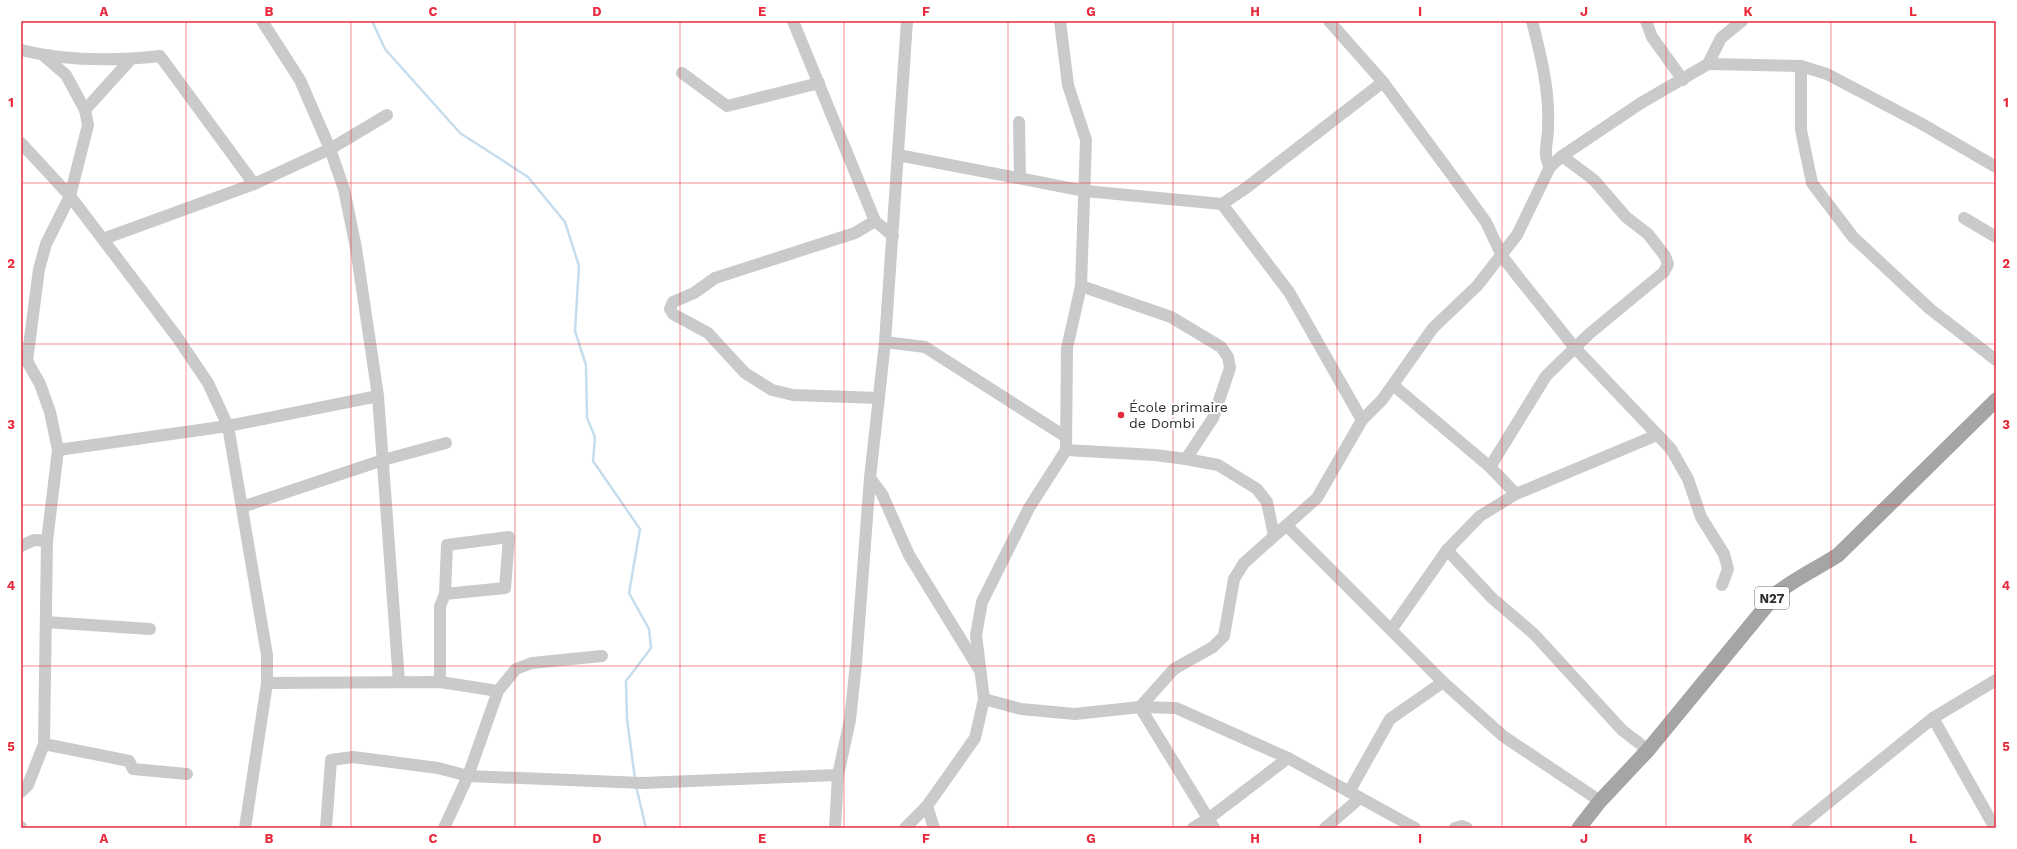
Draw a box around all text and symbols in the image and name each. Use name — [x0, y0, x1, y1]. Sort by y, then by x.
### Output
text: A — [100, 4, 109, 19]
text: B — [265, 4, 274, 19]
text: C — [429, 4, 438, 19]
text: D — [592, 4, 602, 19]
text: E — [758, 4, 766, 19]
text: F — [922, 4, 930, 19]
text: G — [1086, 4, 1096, 19]
text: H — [1250, 4, 1260, 19]
text: I — [1418, 4, 1422, 19]
text: J — [1580, 4, 1588, 19]
text: K — [1743, 4, 1753, 19]
text: L — [1909, 4, 1917, 19]
text: 1 — [8, 95, 14, 110]
text: 1 — [2003, 95, 2009, 110]
text: 2 — [7, 256, 15, 271]
text: 2 — [2002, 256, 2010, 271]
place label: École primaire de Dombi — [1129, 399, 1228, 431]
marker: École primaire de Dombi — [1116, 410, 1126, 420]
text: 3 — [7, 417, 15, 432]
text: 3 — [2002, 417, 2010, 432]
text: 4 — [7, 578, 16, 593]
text: 4 — [2002, 578, 2011, 593]
road number: N27 — [1755, 587, 1789, 609]
text: 5 — [7, 739, 15, 754]
text: 5 — [2002, 739, 2010, 754]
text: A — [100, 831, 109, 846]
text: B — [265, 831, 274, 846]
text: C — [429, 831, 438, 846]
text: D — [592, 831, 602, 846]
text: E — [758, 831, 766, 846]
text: F — [922, 831, 930, 846]
text: G — [1086, 831, 1096, 846]
text: H — [1250, 831, 1260, 846]
text: I — [1418, 831, 1422, 846]
text: J — [1580, 831, 1588, 846]
text: K — [1743, 831, 1753, 846]
text: L — [1909, 831, 1917, 846]

